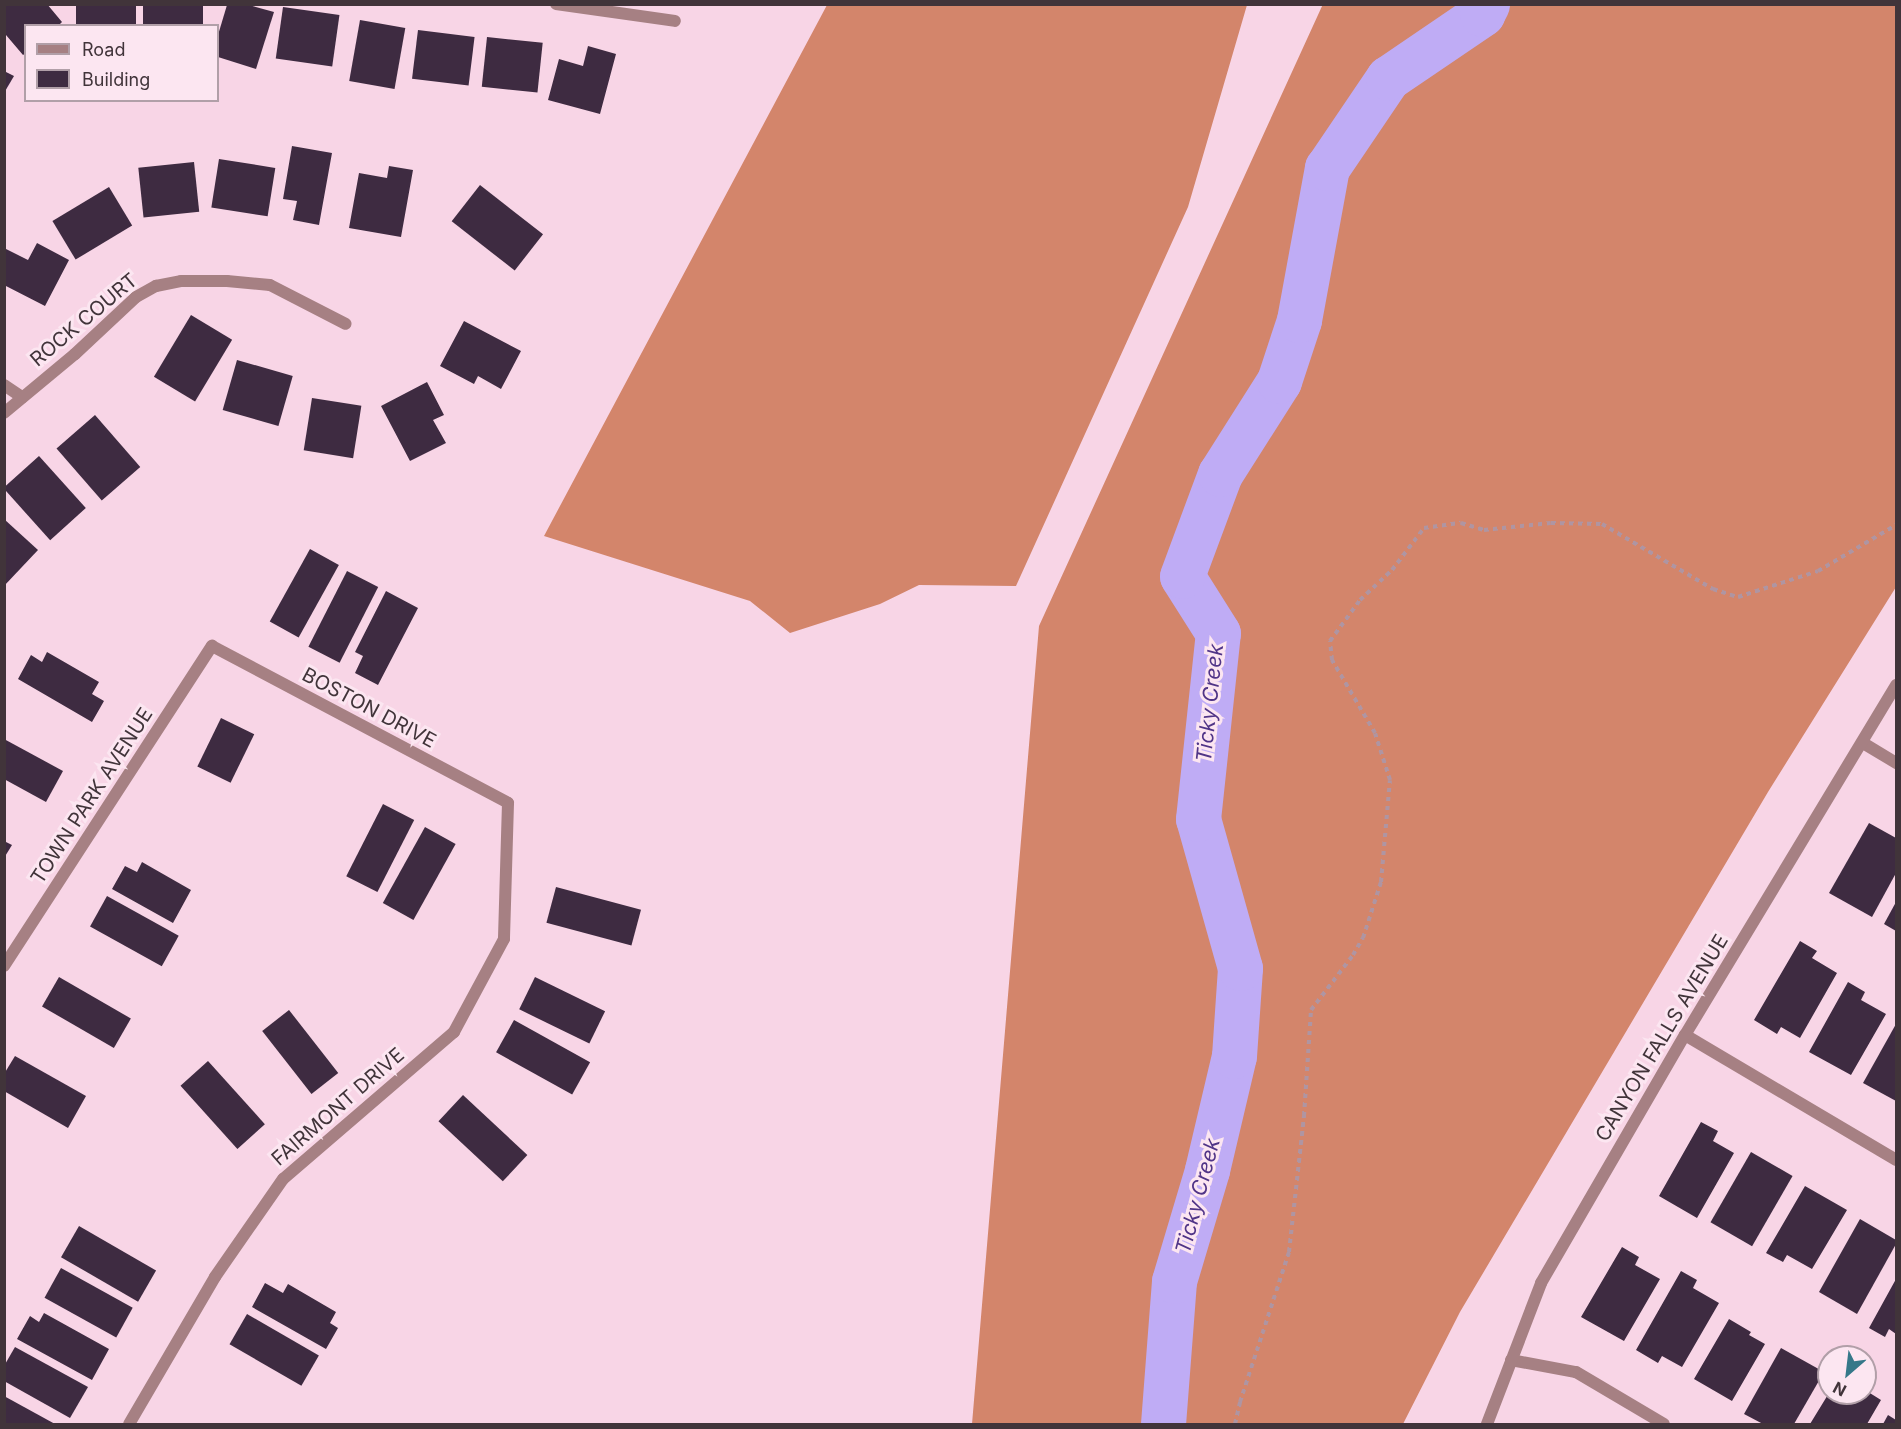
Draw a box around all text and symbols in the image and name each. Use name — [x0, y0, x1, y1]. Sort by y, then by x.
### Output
legend — [24, 24, 219, 102]
text: Road — [82, 39, 125, 60]
text: Building — [82, 69, 150, 90]
street label: ROCK COURT — [26, 268, 142, 372]
water label: Ticky Creek — [1191, 643, 1229, 763]
street label: BOSTON DRIVE — [298, 663, 440, 753]
street label: TOWN PARK AVENUE — [26, 703, 158, 889]
street label: CANYON FALLS AVENUE — [1591, 930, 1733, 1146]
street label: FAIRMONT DRIVE — [267, 1043, 409, 1171]
water label: Ticky Creek — [1170, 1135, 1226, 1257]
north arrow — [1817, 1345, 1877, 1405]
text: N — [1829, 1377, 1850, 1401]

